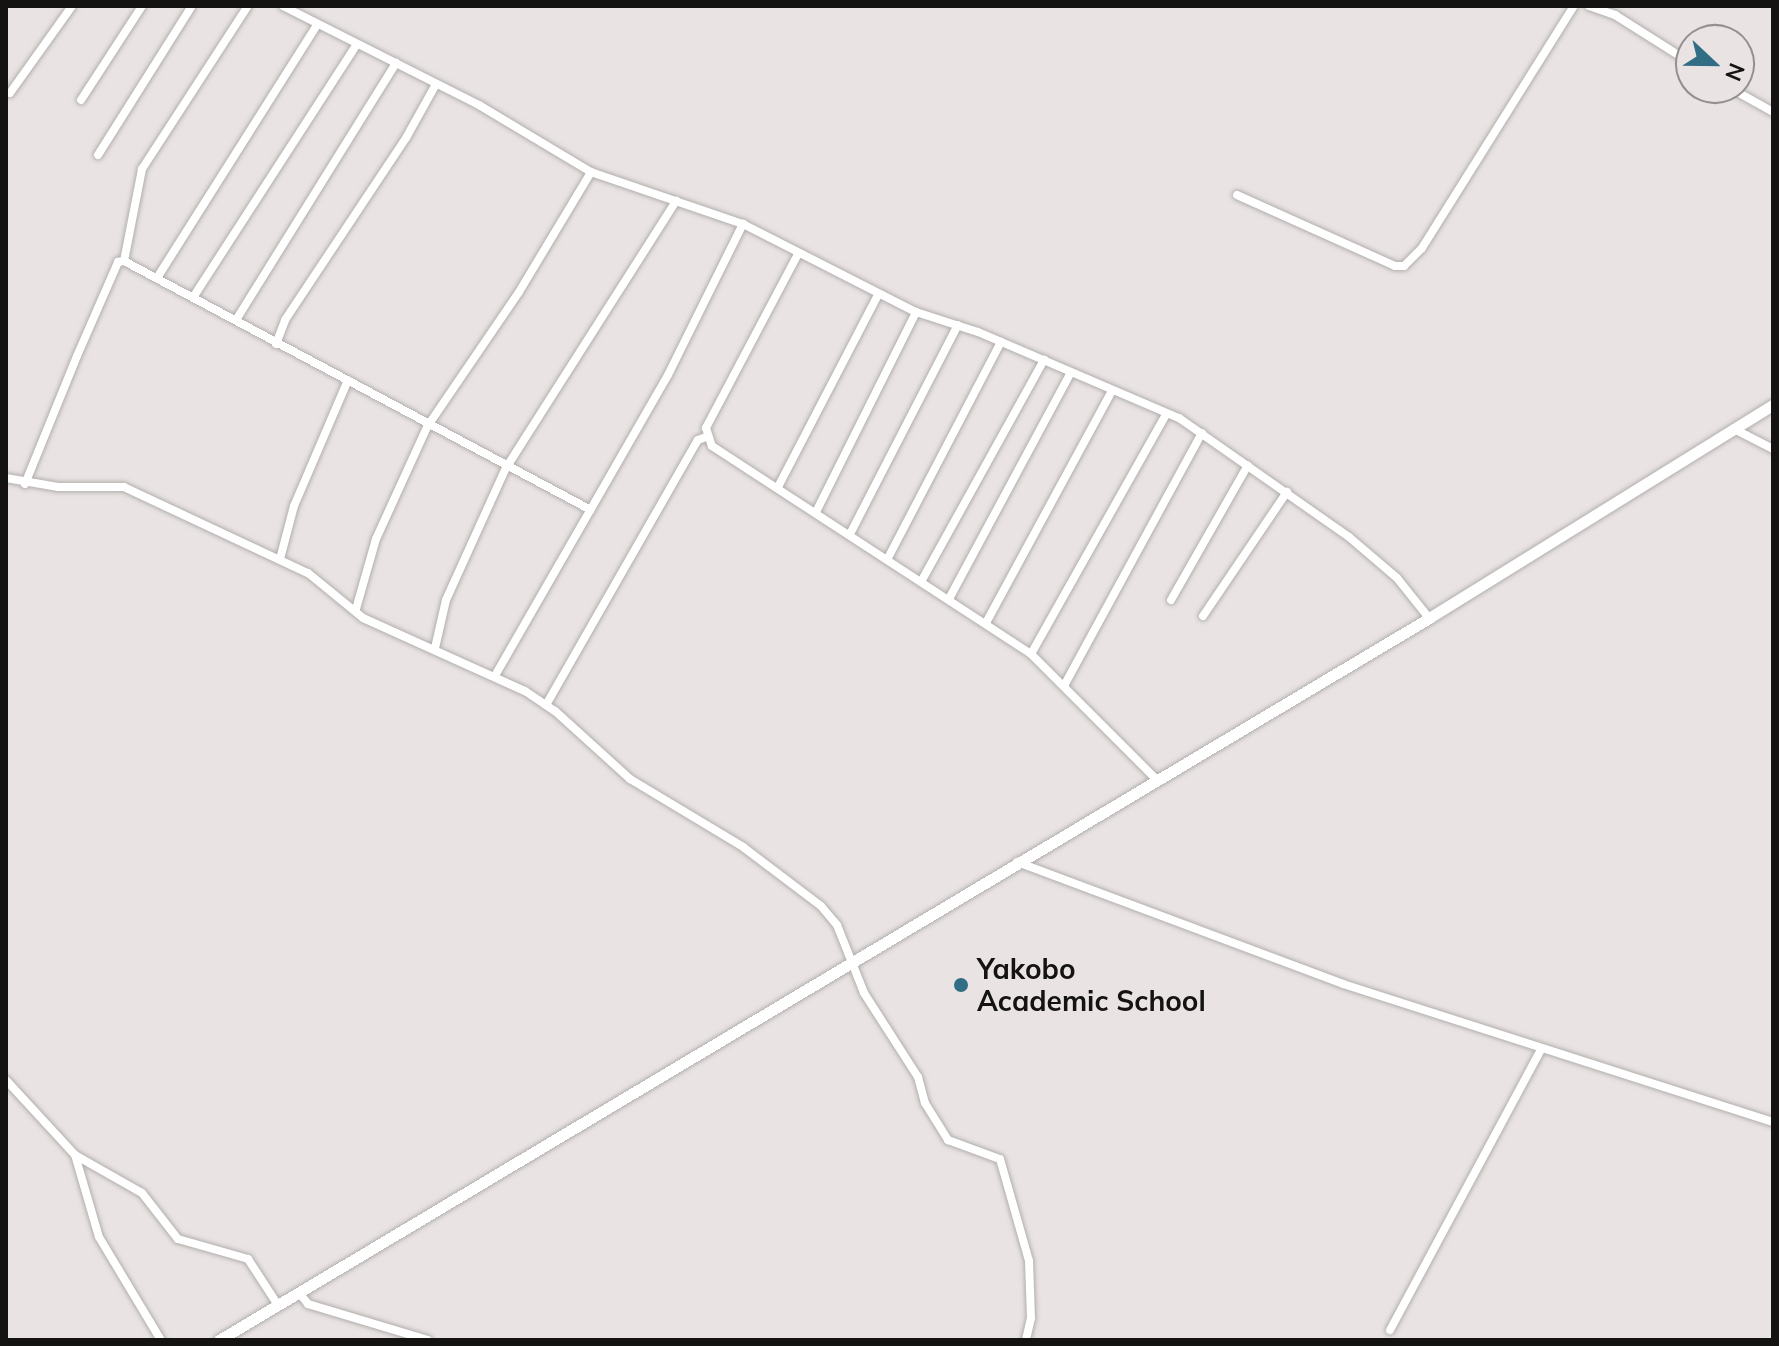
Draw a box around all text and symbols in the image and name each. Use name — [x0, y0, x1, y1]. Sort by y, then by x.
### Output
north arrow — [1675, 24, 1755, 104]
text: N — [1719, 59, 1751, 85]
place label: Yakobo Academic School — [977, 952, 1206, 1018]
marker: Yakobo Academic School — [952, 976, 970, 994]

